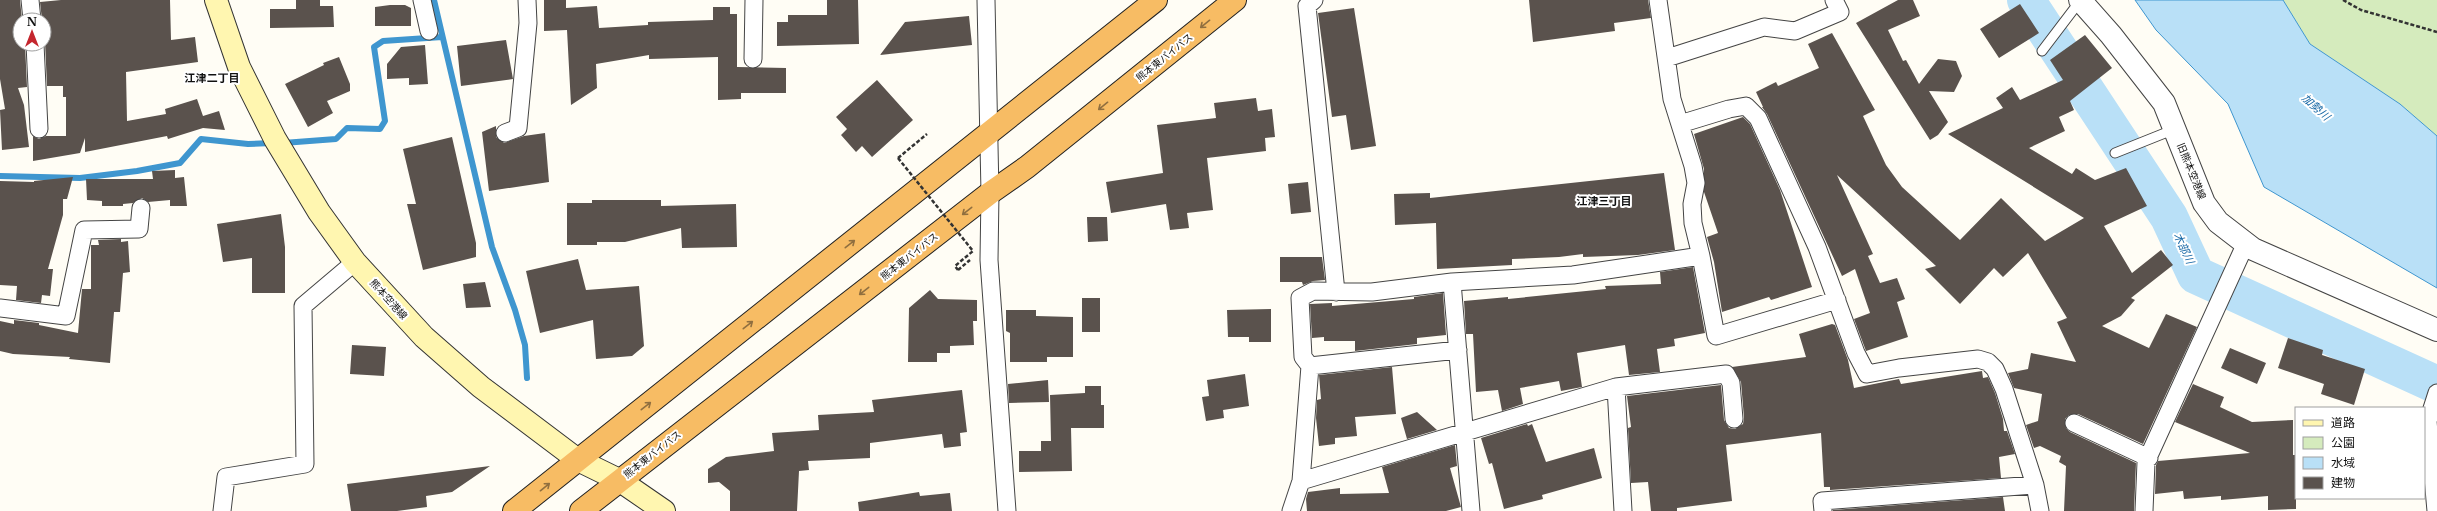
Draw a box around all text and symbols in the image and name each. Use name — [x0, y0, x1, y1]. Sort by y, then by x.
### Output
north arrow — [12, 12, 52, 52]
text: N — [27, 15, 38, 29]
one-way arrow — [1199, 20, 1210, 29]
street label: 熊本東バイパス — [1133, 30, 1196, 84]
district label: 江津二丁目 — [185, 71, 240, 85]
water label: 加勢川 — [2299, 91, 2334, 124]
one-way arrow — [1098, 102, 1109, 110]
street label: 旧熊本空港線 — [2174, 141, 2209, 201]
district label: 江津三丁目 — [1577, 194, 1632, 208]
one-way arrow — [962, 207, 973, 215]
street label: 熊本東バイパス — [878, 230, 941, 283]
water label: 木部川 — [2171, 230, 2198, 267]
one-way arrow — [844, 240, 855, 248]
street label: 熊本空港線 — [367, 276, 410, 322]
one-way arrow — [859, 286, 870, 295]
one-way arrow — [743, 321, 754, 329]
one-way arrow — [641, 401, 652, 410]
legend — [2295, 407, 2425, 499]
text: 道路 — [2331, 415, 2355, 430]
street label: 熊本東バイパス — [621, 428, 684, 481]
text: 公園 — [2331, 435, 2355, 450]
text: 水域 — [2331, 455, 2355, 470]
text: 建物 — [2331, 475, 2355, 490]
one-way arrow — [539, 482, 550, 491]

